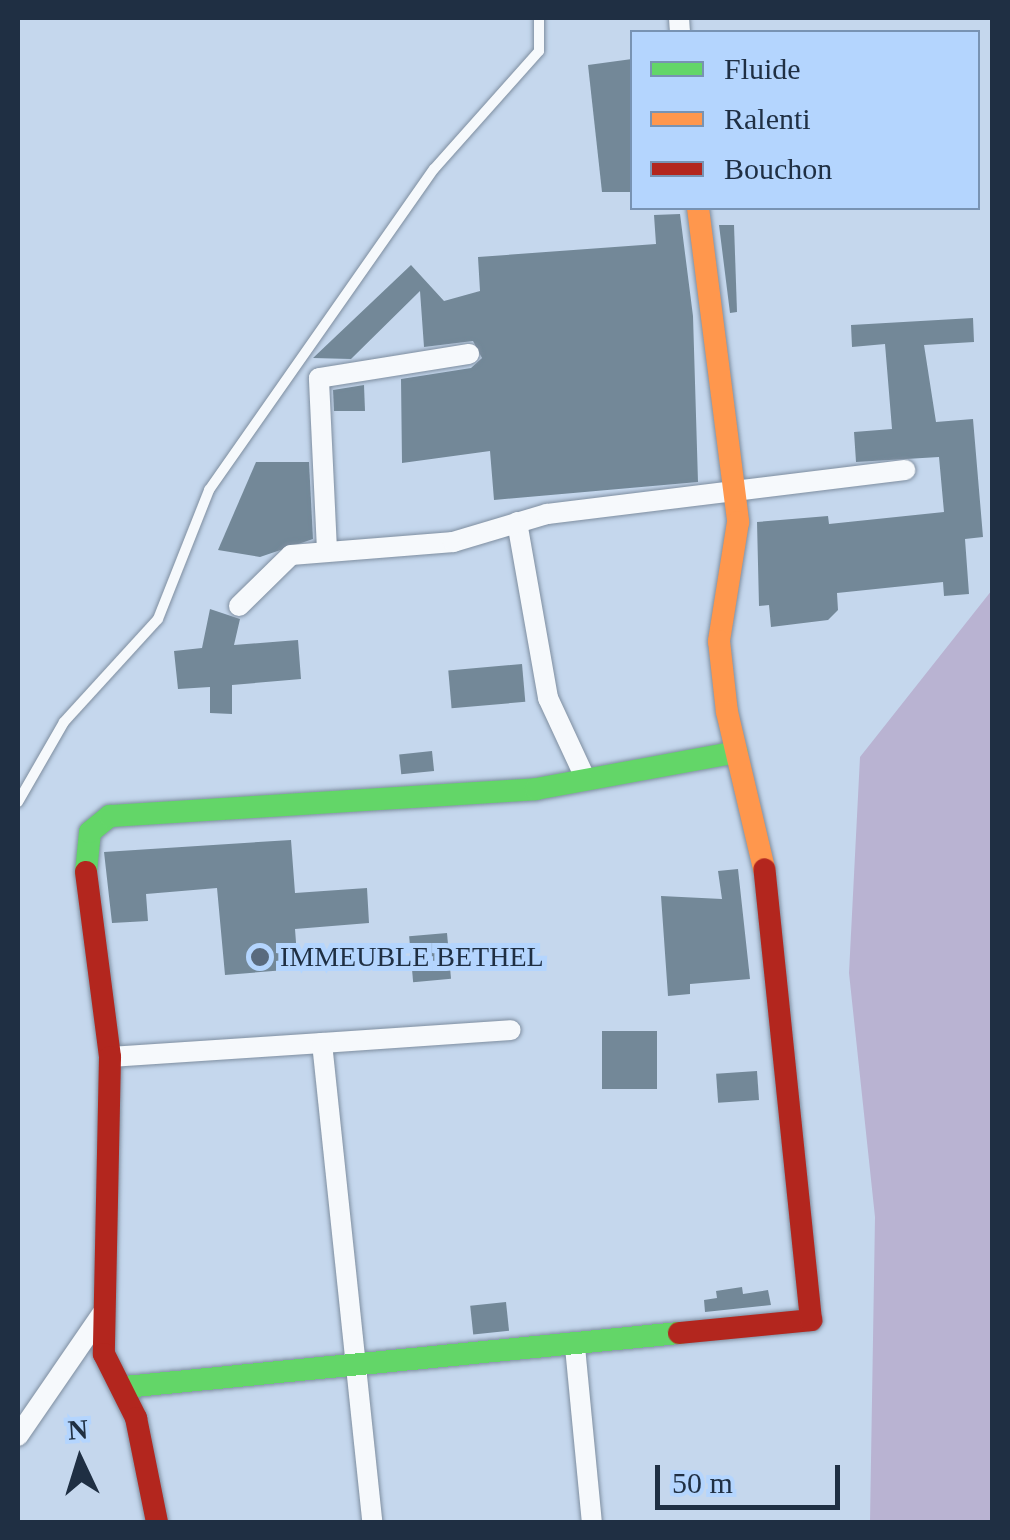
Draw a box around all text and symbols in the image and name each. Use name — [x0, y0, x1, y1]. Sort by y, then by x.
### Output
legend — [630, 30, 980, 210]
text: Fluide — [724, 52, 801, 85]
text: Ralenti — [724, 102, 811, 135]
text: Bouchon — [724, 152, 832, 185]
place label: IMMEUBLE BETHEL — [280, 940, 544, 974]
marker: IMMEUBLE BETHEL — [249, 946, 271, 968]
north arrow — [30, 1410, 130, 1510]
text: N — [67, 1413, 89, 1446]
scale bar — [660, 1445, 845, 1507]
text: 50 m — [672, 1466, 733, 1499]

